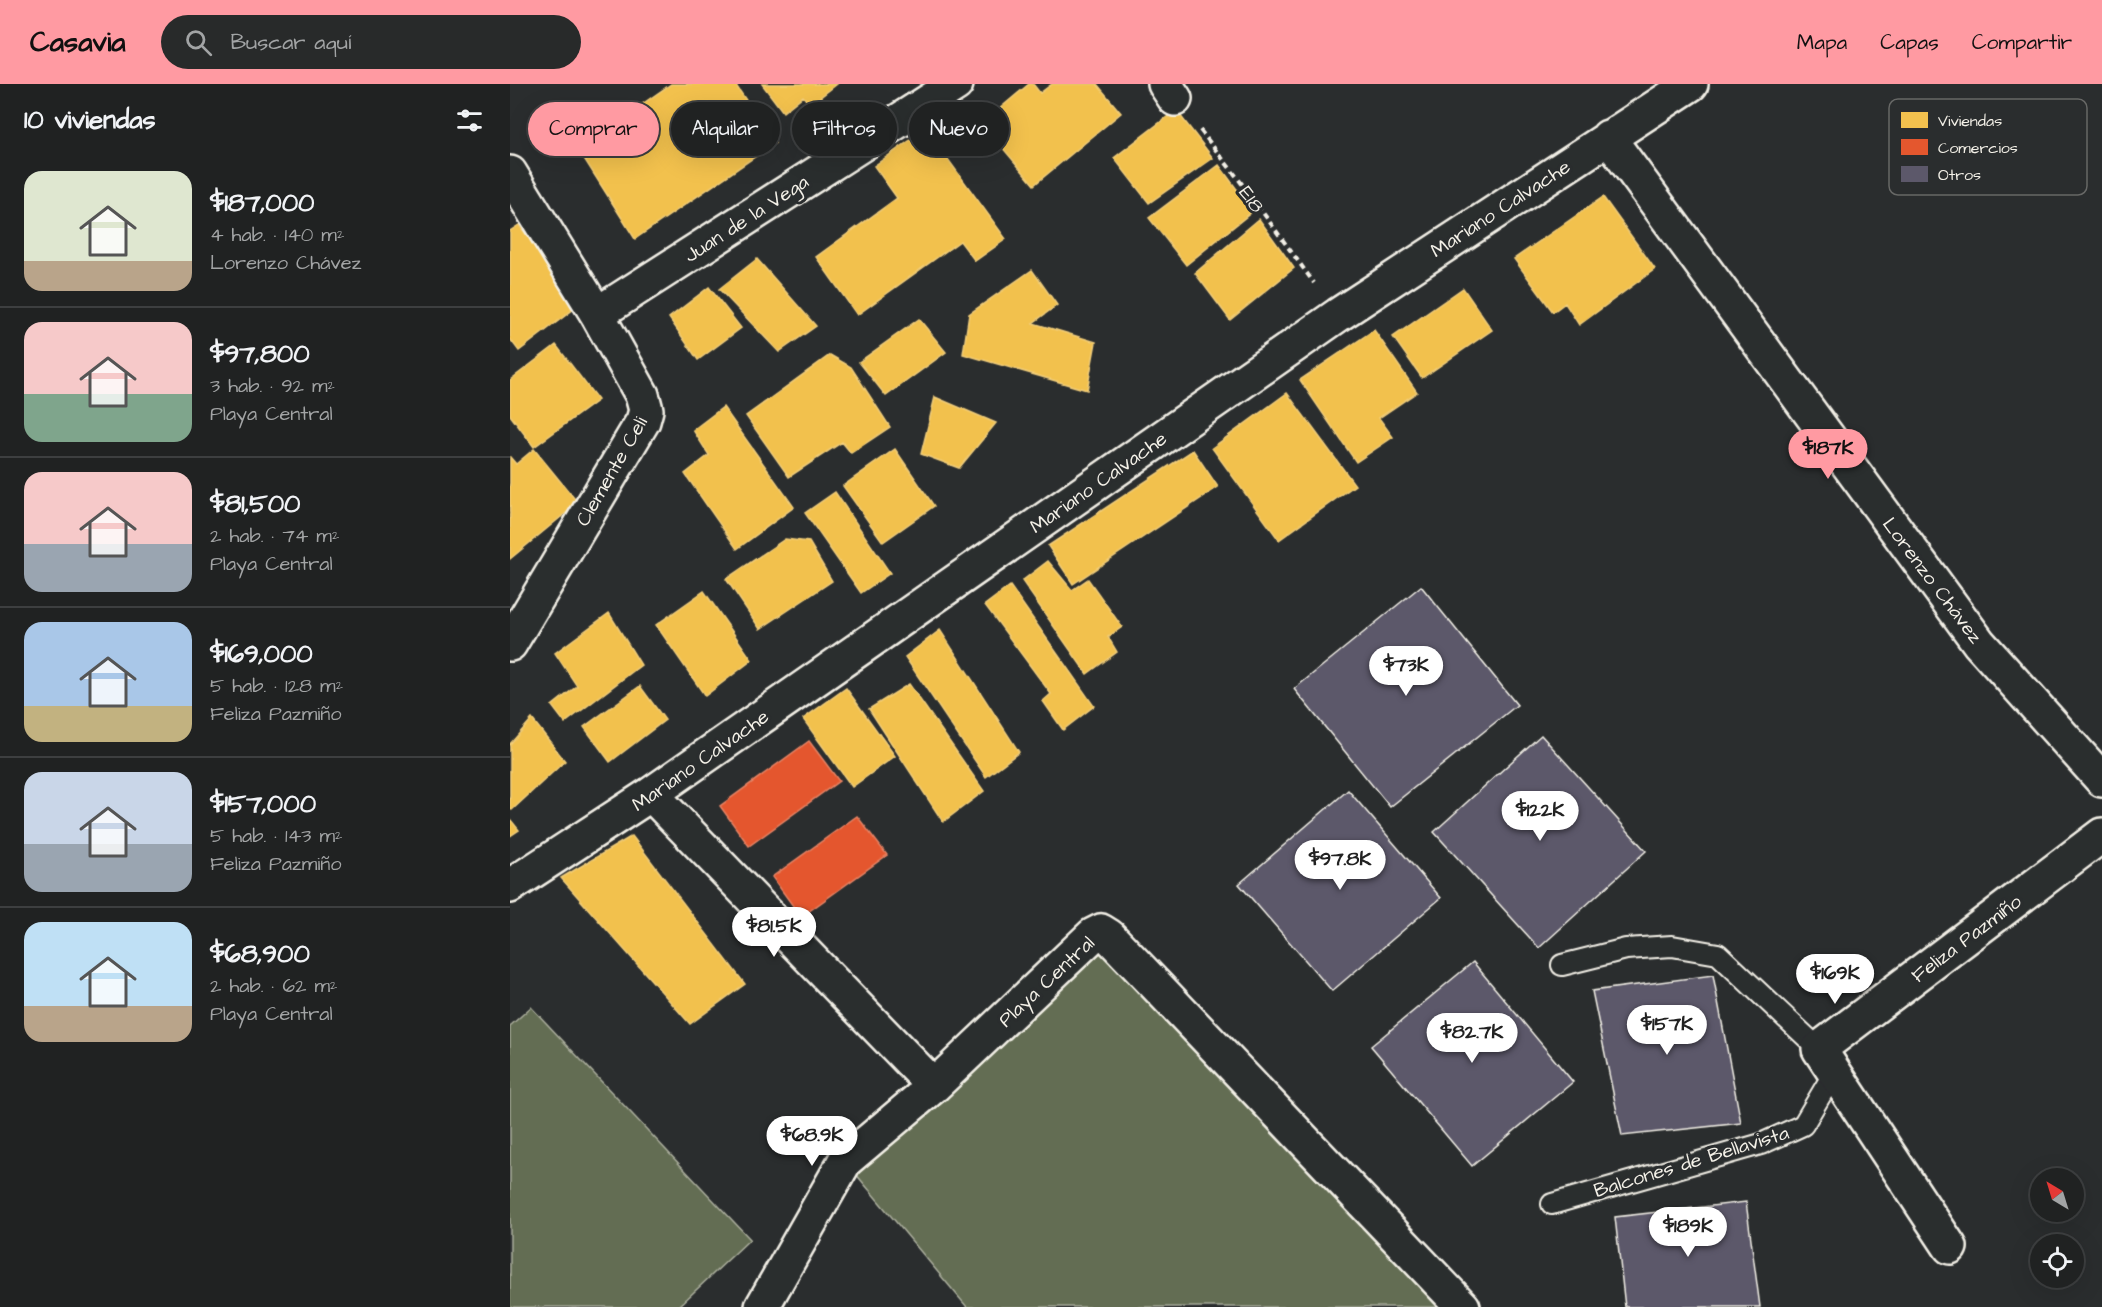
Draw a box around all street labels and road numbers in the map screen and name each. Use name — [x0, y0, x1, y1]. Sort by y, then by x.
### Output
street label: Mariano Calvache — [1425, 153, 1576, 265]
street label: Juan de la Vega — [679, 168, 815, 270]
street label: E18 — [1232, 180, 1271, 219]
street label: Clemente Celi — [569, 411, 655, 532]
street label: Mariano Calvache — [1024, 425, 1173, 541]
street label: Lorenzo Chávez — [1875, 512, 1989, 650]
street label: Mariano Calvache — [626, 703, 775, 819]
street label: Feliza Pazmiño — [1906, 888, 2028, 990]
street label: Playa Central — [992, 930, 1102, 1035]
street label: Balcones de Bellavista — [1590, 1119, 1792, 1205]

